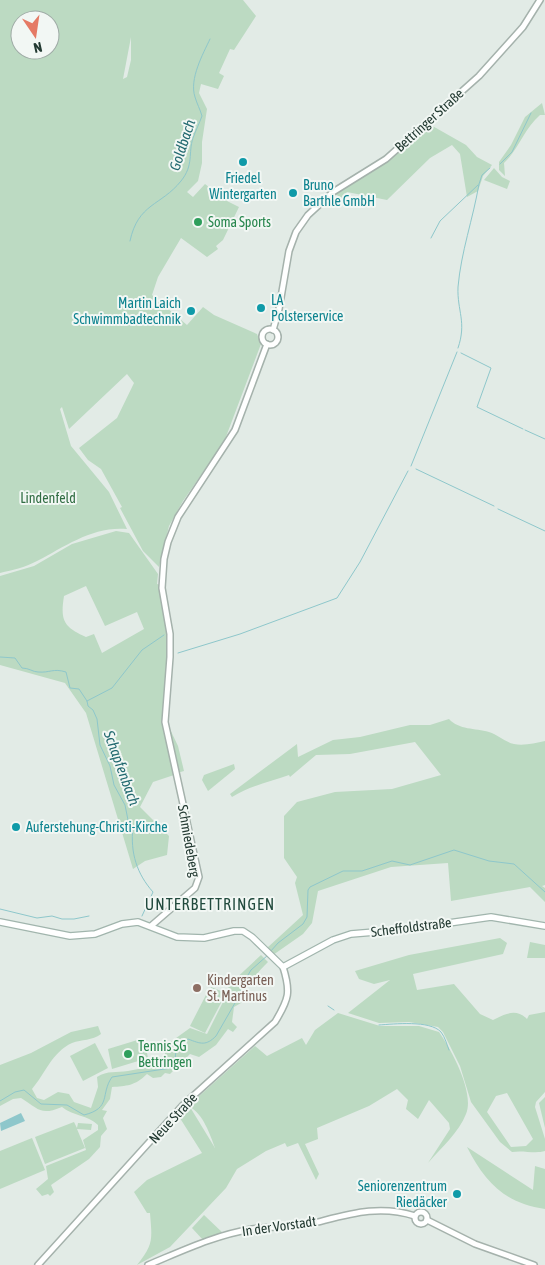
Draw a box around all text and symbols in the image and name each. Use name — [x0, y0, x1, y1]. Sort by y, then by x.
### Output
north arrow — [10, 10, 60, 60]
text: N — [32, 39, 44, 56]
street label: Bettringer Straße — [391, 85, 467, 155]
water label: Goldbach — [166, 117, 198, 173]
marker: Friedel Wintergarten — [237, 156, 249, 168]
place label: Friedel Wintergarten — [209, 170, 277, 202]
place label: Bruno Barthle GmbH — [303, 177, 375, 209]
marker: Bruno Barthle GmbH — [287, 187, 299, 199]
place label: Soma Sports — [208, 214, 271, 230]
marker: Soma Sports — [192, 216, 204, 228]
place label: LA Polsterservice — [271, 292, 343, 324]
place label: Martin Laich Schwimmbadtechnik — [73, 295, 181, 327]
marker: LA Polsterservice — [255, 302, 267, 314]
marker: Martin Laich Schwimmbadtechnik — [185, 305, 197, 317]
park label: Lindenfeld — [20, 490, 76, 506]
water label: Schapfenbach — [100, 727, 143, 808]
street label: Schmiedeberg — [175, 804, 203, 878]
place label: Auferstehung-Christi-Kirche — [26, 819, 168, 835]
marker: Auferstehung-Christi-Kirche — [10, 821, 22, 833]
district label: UNTERBETTRINGEN — [145, 895, 275, 913]
street label: Scheffoldstraße — [370, 914, 452, 940]
place label: Kindergarten St. Martinus — [207, 972, 274, 1004]
marker: Kindergarten St. Martinus — [191, 982, 203, 994]
place label: Tennis SG Bettringen — [138, 1038, 192, 1070]
marker: Tennis SG Bettringen — [122, 1048, 134, 1060]
street label: Neue Straße — [146, 1090, 200, 1146]
place label: Seniorenzentrum Riedäcker — [358, 1178, 448, 1210]
marker: Seniorenzentrum Riedäcker — [451, 1188, 463, 1200]
street label: In der Vorstadt — [241, 1213, 317, 1239]

